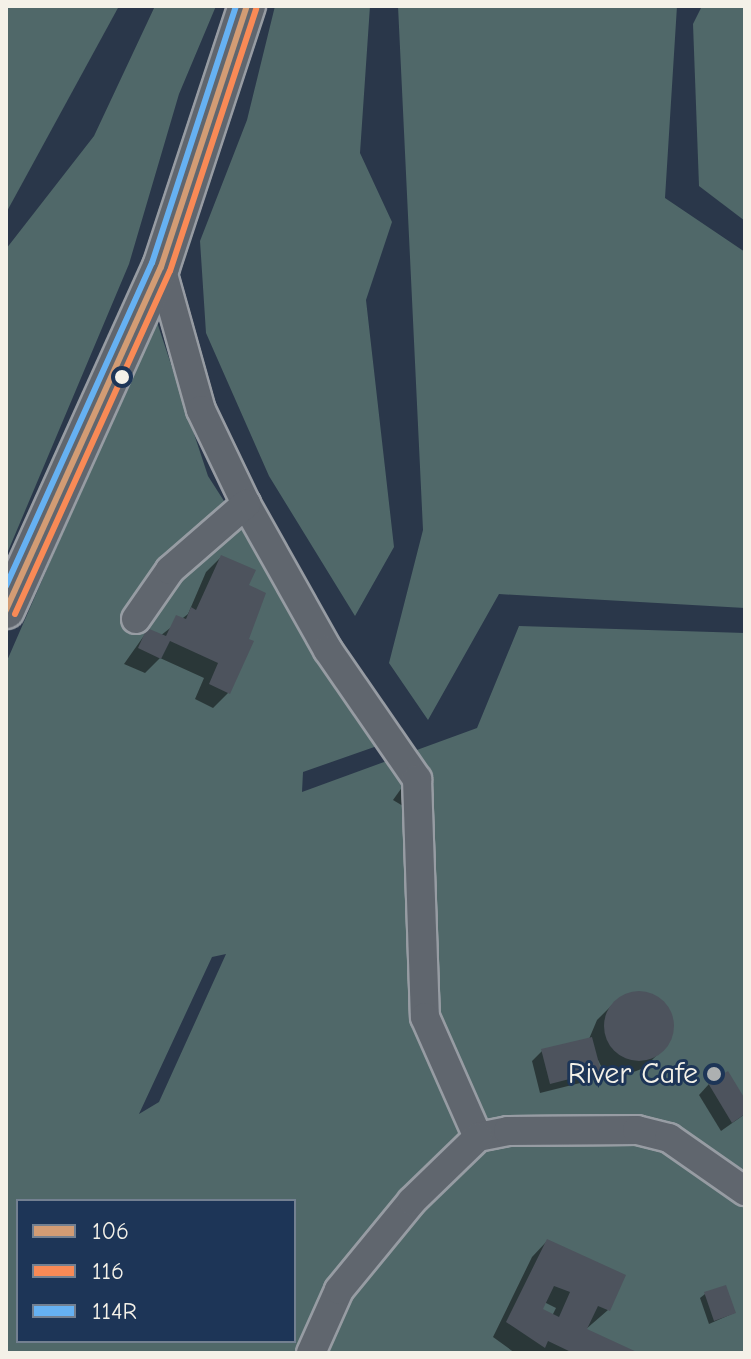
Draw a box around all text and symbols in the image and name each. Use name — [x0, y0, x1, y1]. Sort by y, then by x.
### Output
unlabelled marker — [114, 369, 130, 385]
place label: River Cafe — [568, 1056, 698, 1092]
marker: River Cafe — [705, 1065, 723, 1083]
legend — [16, 1199, 296, 1343]
text: 106 — [92, 1217, 129, 1245]
text: 116 — [92, 1257, 124, 1285]
text: 114R — [92, 1297, 137, 1325]

